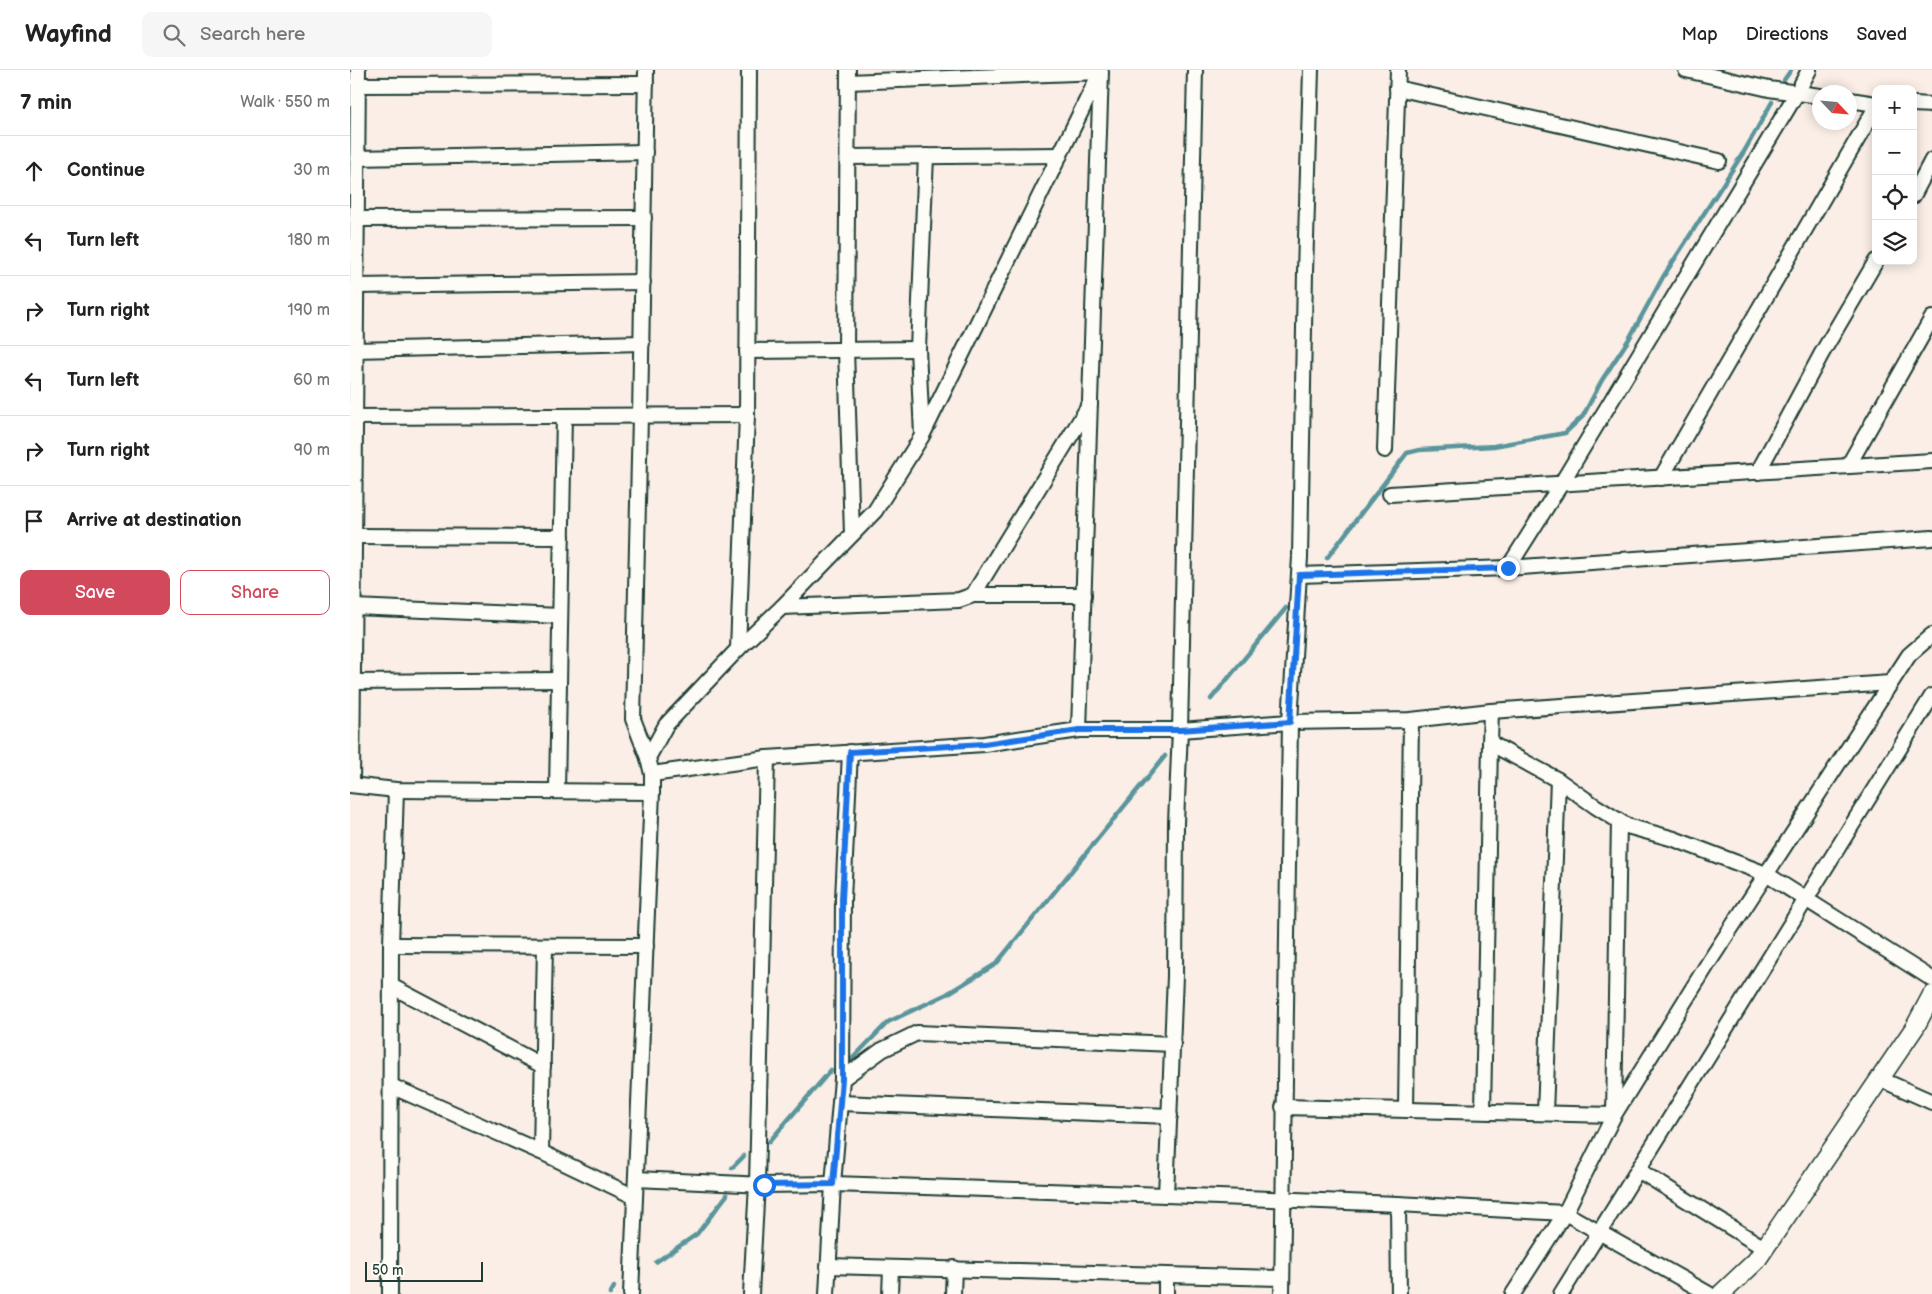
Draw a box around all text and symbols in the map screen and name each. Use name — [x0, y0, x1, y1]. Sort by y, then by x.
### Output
search box — [142, 12, 492, 57]
text: Wayfind — [25, 20, 112, 49]
icon: search — [160, 21, 188, 49]
text: Search here — [200, 23, 305, 46]
text: Map — [1682, 24, 1718, 45]
text: Directions — [1746, 24, 1828, 45]
text: Saved — [1856, 24, 1907, 45]
north arrow — [1812, 85, 1857, 130]
map controls — [1872, 85, 1917, 265]
button: + — [1872, 85, 1917, 130]
text: 7 min — [20, 90, 72, 115]
text: Walk · 550 m — [240, 93, 330, 112]
button: − — [1872, 130, 1917, 175]
icon: ahead — [20, 157, 48, 185]
text: Continue — [67, 159, 145, 182]
text: 30 m — [293, 161, 330, 180]
button: locate — [1872, 175, 1917, 220]
button: layers — [1872, 220, 1917, 265]
icon: left — [20, 227, 48, 255]
text: Turn left — [67, 229, 139, 252]
text: 180 m — [288, 231, 330, 250]
icon: right — [20, 297, 48, 325]
text: Turn right — [67, 299, 150, 322]
text: 190 m — [288, 301, 330, 320]
icon: left — [20, 367, 48, 395]
text: Turn left — [67, 369, 139, 392]
text: 60 m — [293, 371, 330, 390]
icon: right — [20, 437, 48, 465]
text: Turn right — [67, 439, 150, 462]
text: 90 m — [294, 441, 330, 460]
icon: arrive — [20, 507, 48, 535]
text: Arrive at destination — [67, 509, 242, 532]
route end — [1497, 557, 1520, 580]
button: Save — [20, 570, 170, 615]
button: Share — [180, 570, 330, 615]
route start — [753, 1174, 776, 1197]
scale bar — [365, 1259, 482, 1282]
text: 50 m — [372, 1262, 404, 1279]

